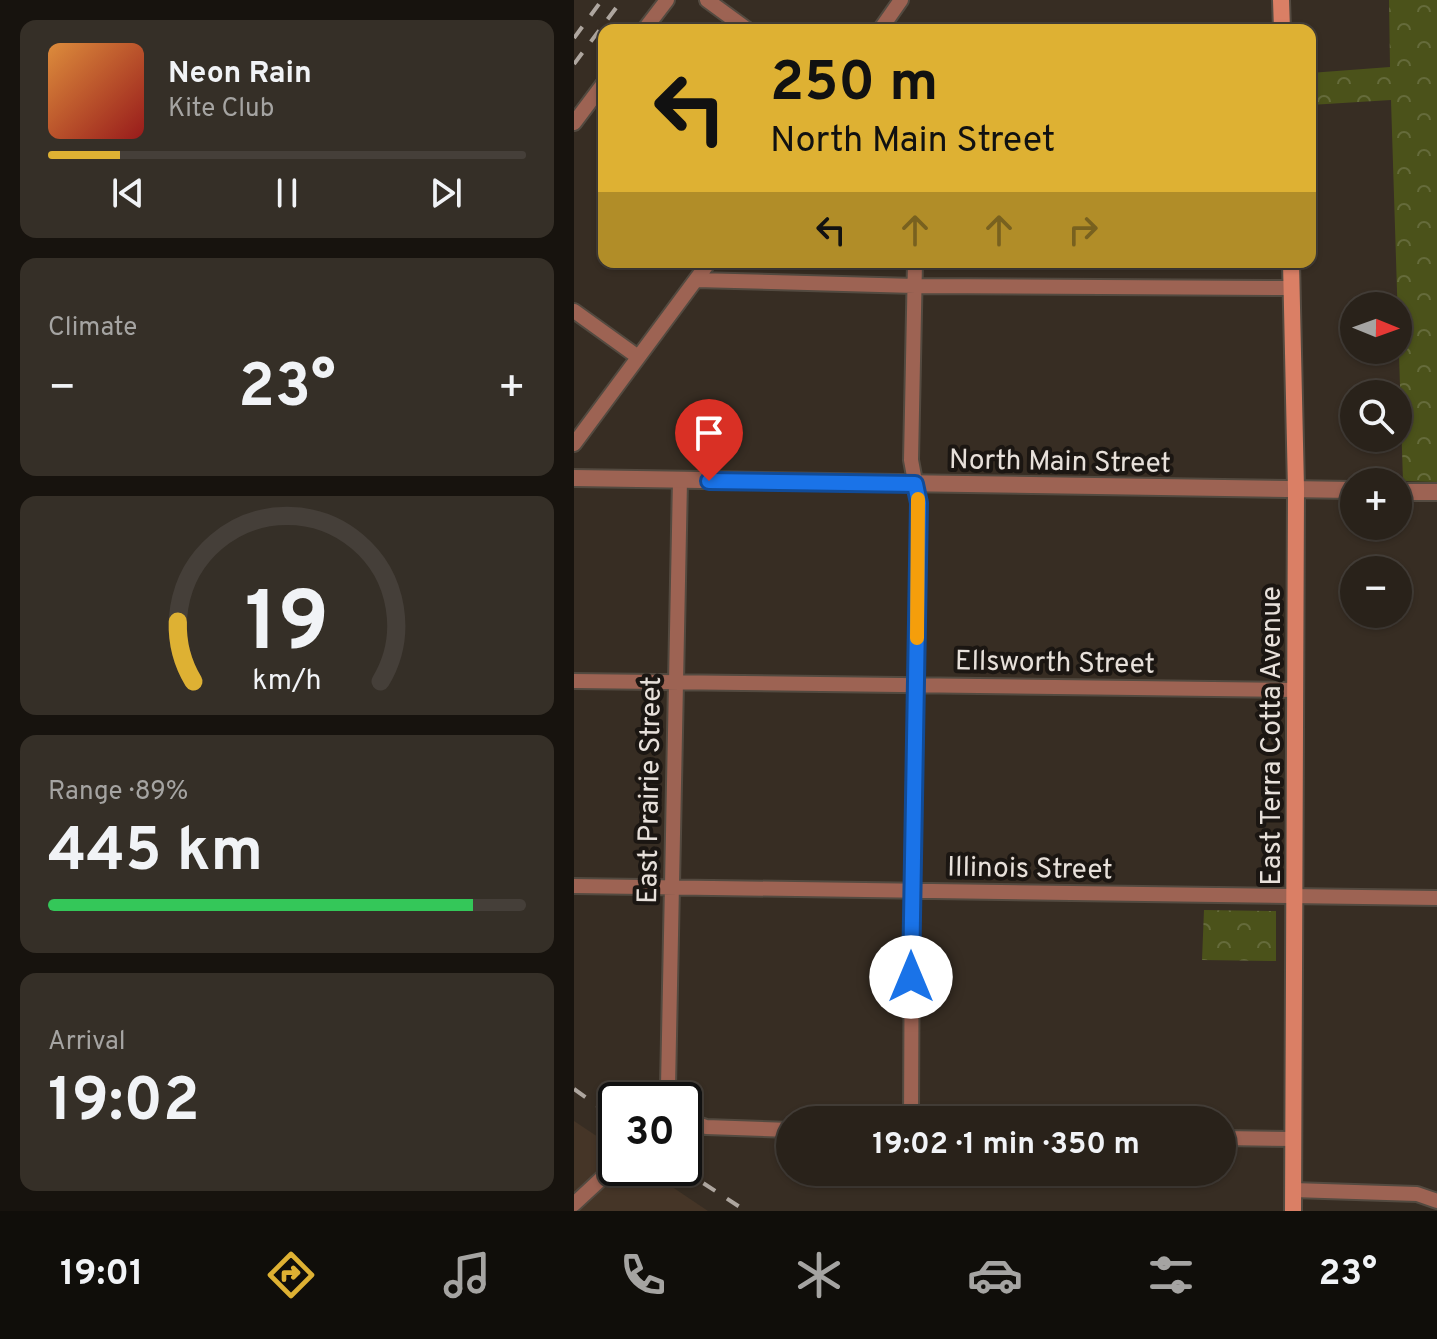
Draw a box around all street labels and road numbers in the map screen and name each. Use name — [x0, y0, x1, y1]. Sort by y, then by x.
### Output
street label: North Main Street — [949, 443, 1171, 483]
street label: East Terra Cotta Avenue — [1255, 586, 1291, 886]
street label: Ellsworth Street — [955, 644, 1155, 684]
street label: East Prairie Street — [631, 676, 671, 904]
street label: Illinois Street — [947, 851, 1113, 889]

